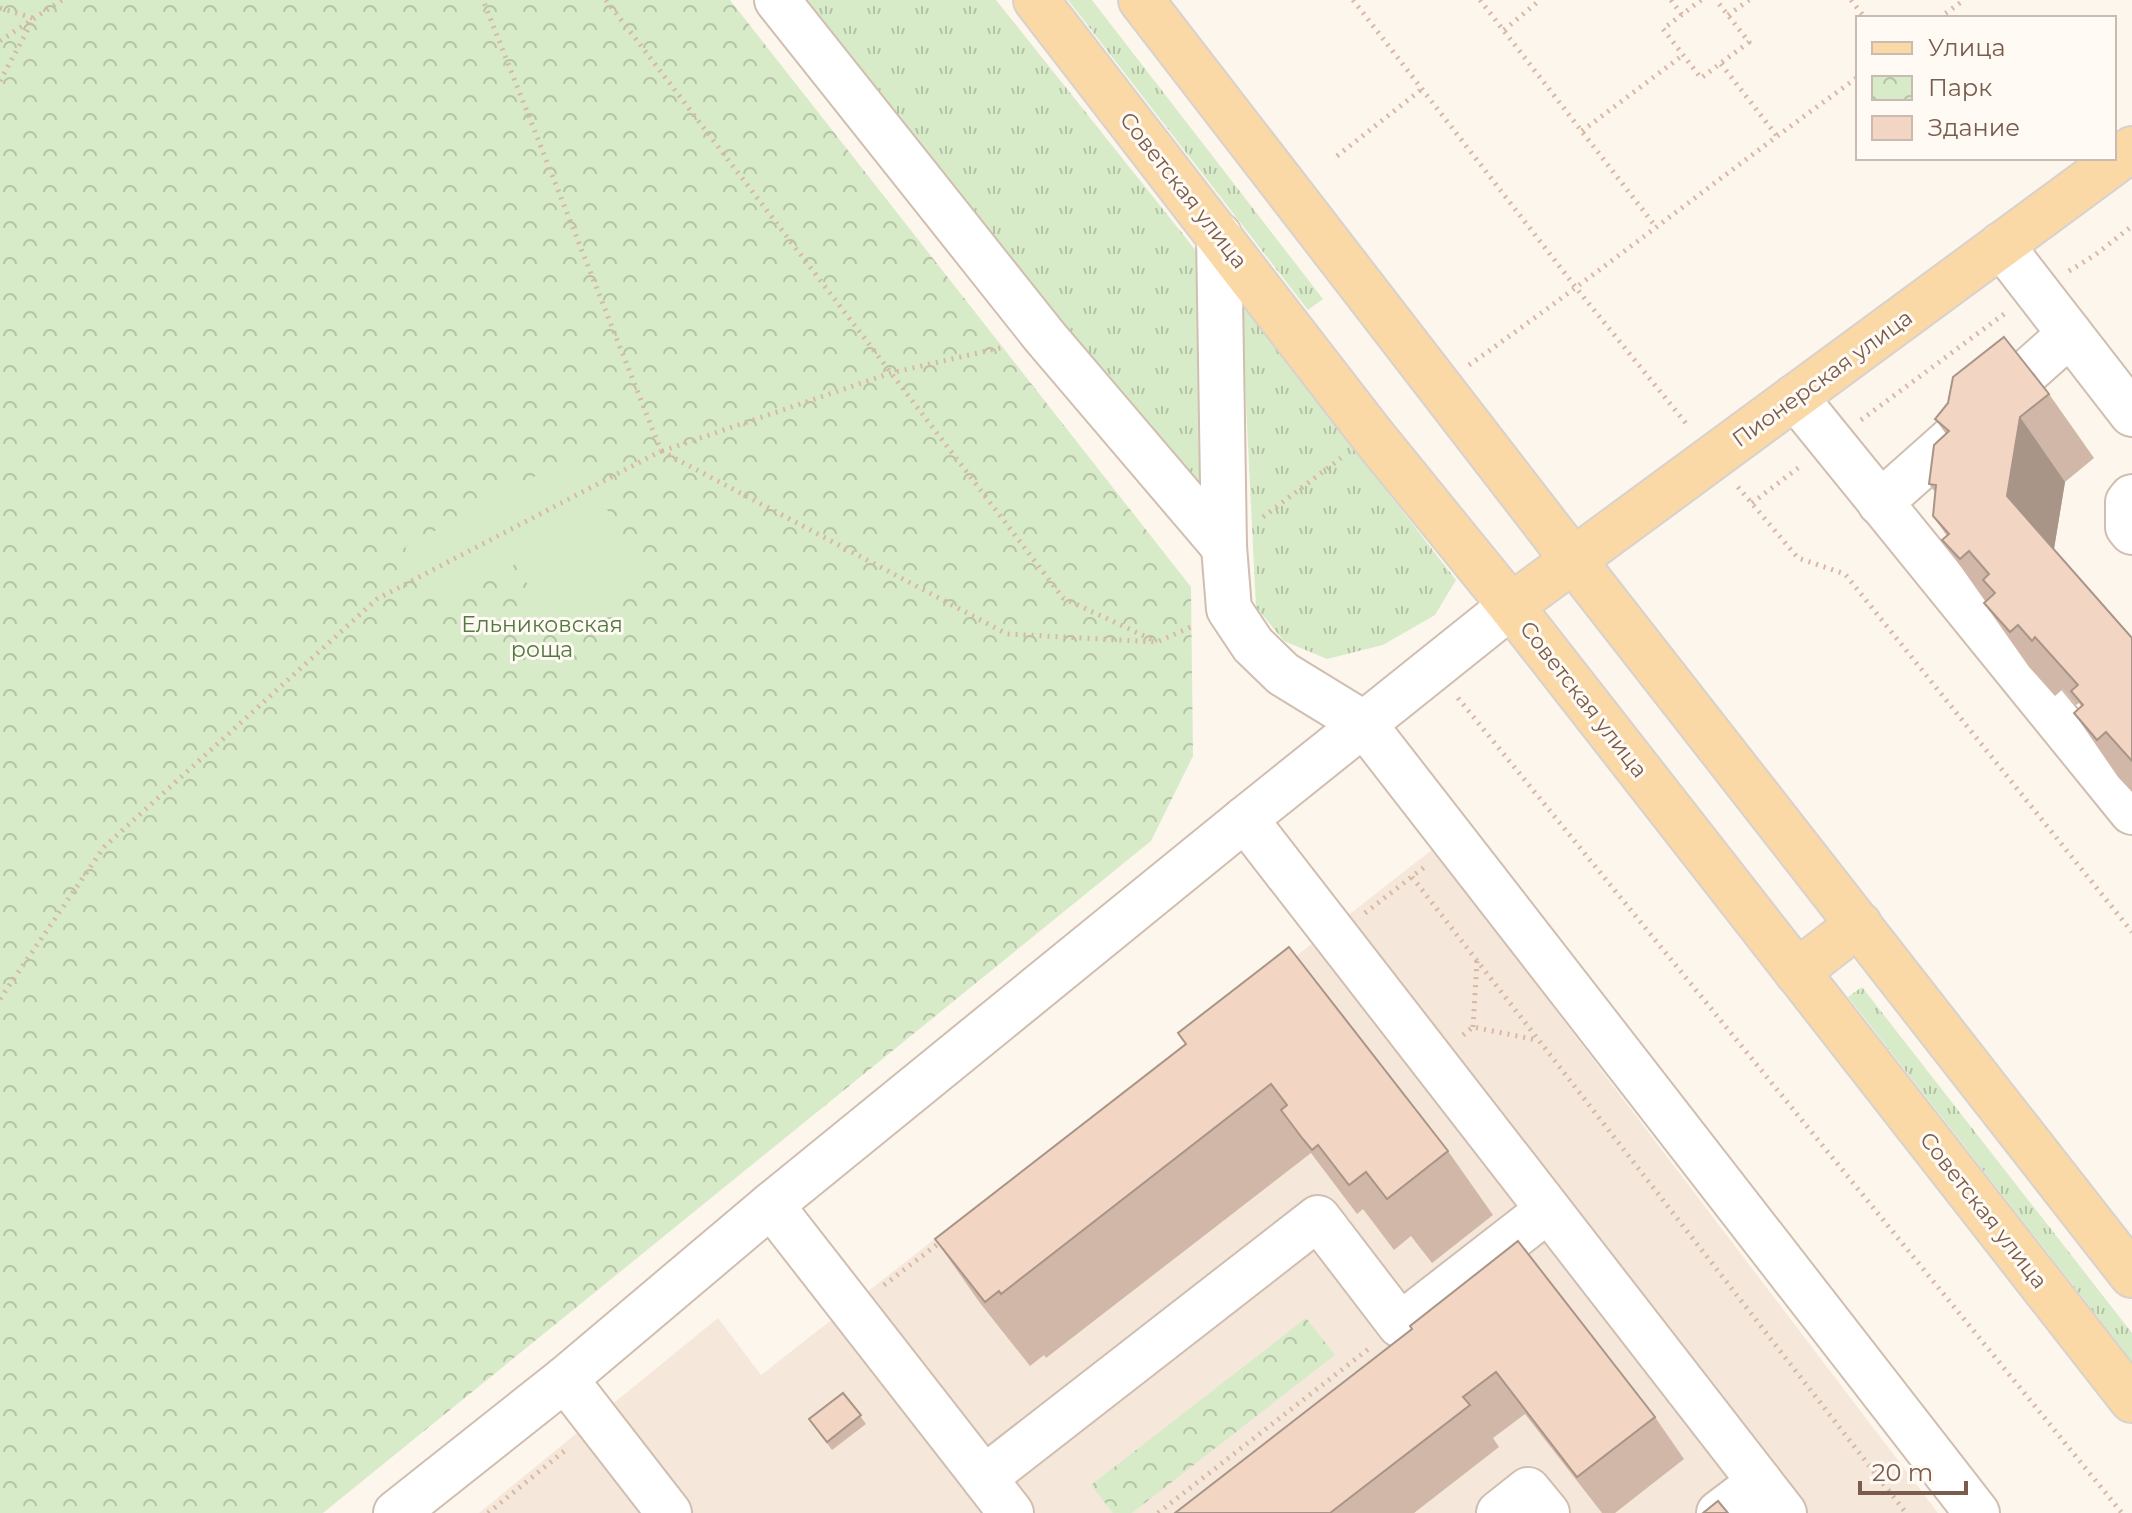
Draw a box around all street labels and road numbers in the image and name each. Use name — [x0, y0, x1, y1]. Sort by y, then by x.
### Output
street label: Советская улица — [1114, 107, 1253, 274]
street label: Пионерская улица — [1727, 304, 1918, 453]
street label: Советская улица — [1514, 616, 1653, 783]
street label: Советская улица — [1914, 1127, 2053, 1294]

